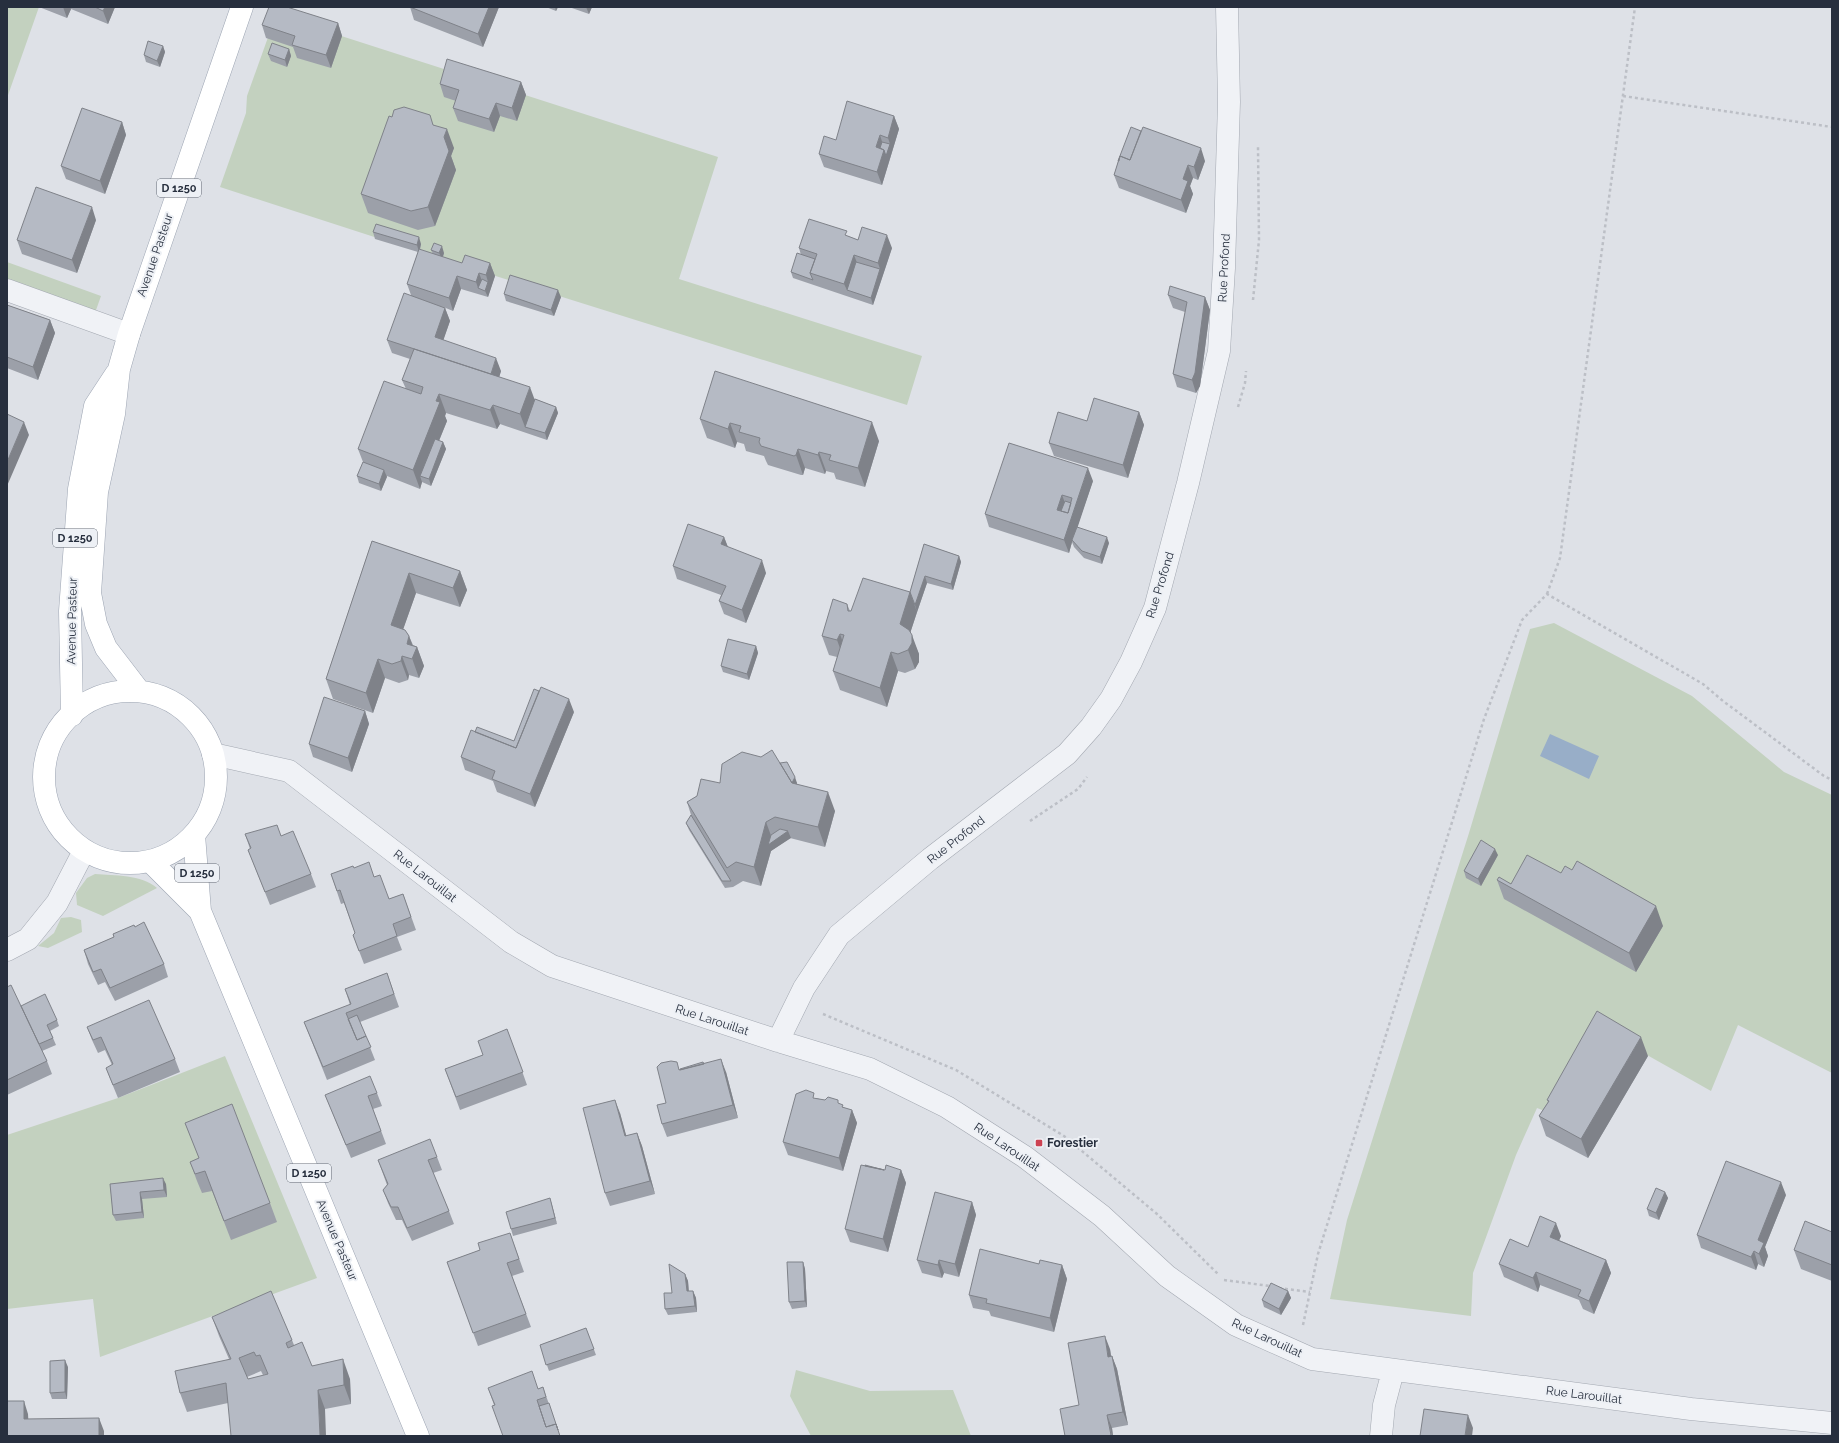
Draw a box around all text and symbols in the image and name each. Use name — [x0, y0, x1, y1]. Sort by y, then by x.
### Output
road number: D 1250 — [157, 179, 201, 197]
street label: Avenue Pasteur — [134, 211, 176, 299]
street label: Rue Profond — [1215, 233, 1233, 303]
road number: D 1250 — [53, 529, 97, 547]
street label: Rue Profond — [1143, 550, 1177, 620]
street label: Avenue Pasteur — [64, 576, 80, 665]
street label: Rue Profond — [925, 813, 987, 867]
street label: Rue Larouillat — [391, 847, 459, 905]
road number: D 1250 — [175, 864, 219, 882]
street label: Rue Larouillat — [673, 1002, 751, 1038]
street label: Rue Larouillat — [971, 1120, 1043, 1174]
place label: Forestier — [1047, 1136, 1098, 1150]
marker: Forestier — [1034, 1138, 1044, 1148]
road number: D 1250 — [287, 1164, 331, 1182]
street label: Avenue Pasteur — [314, 1197, 361, 1284]
street label: Rue Larouillat — [1229, 1315, 1305, 1361]
street label: Rue Larouillat — [1545, 1383, 1623, 1407]

